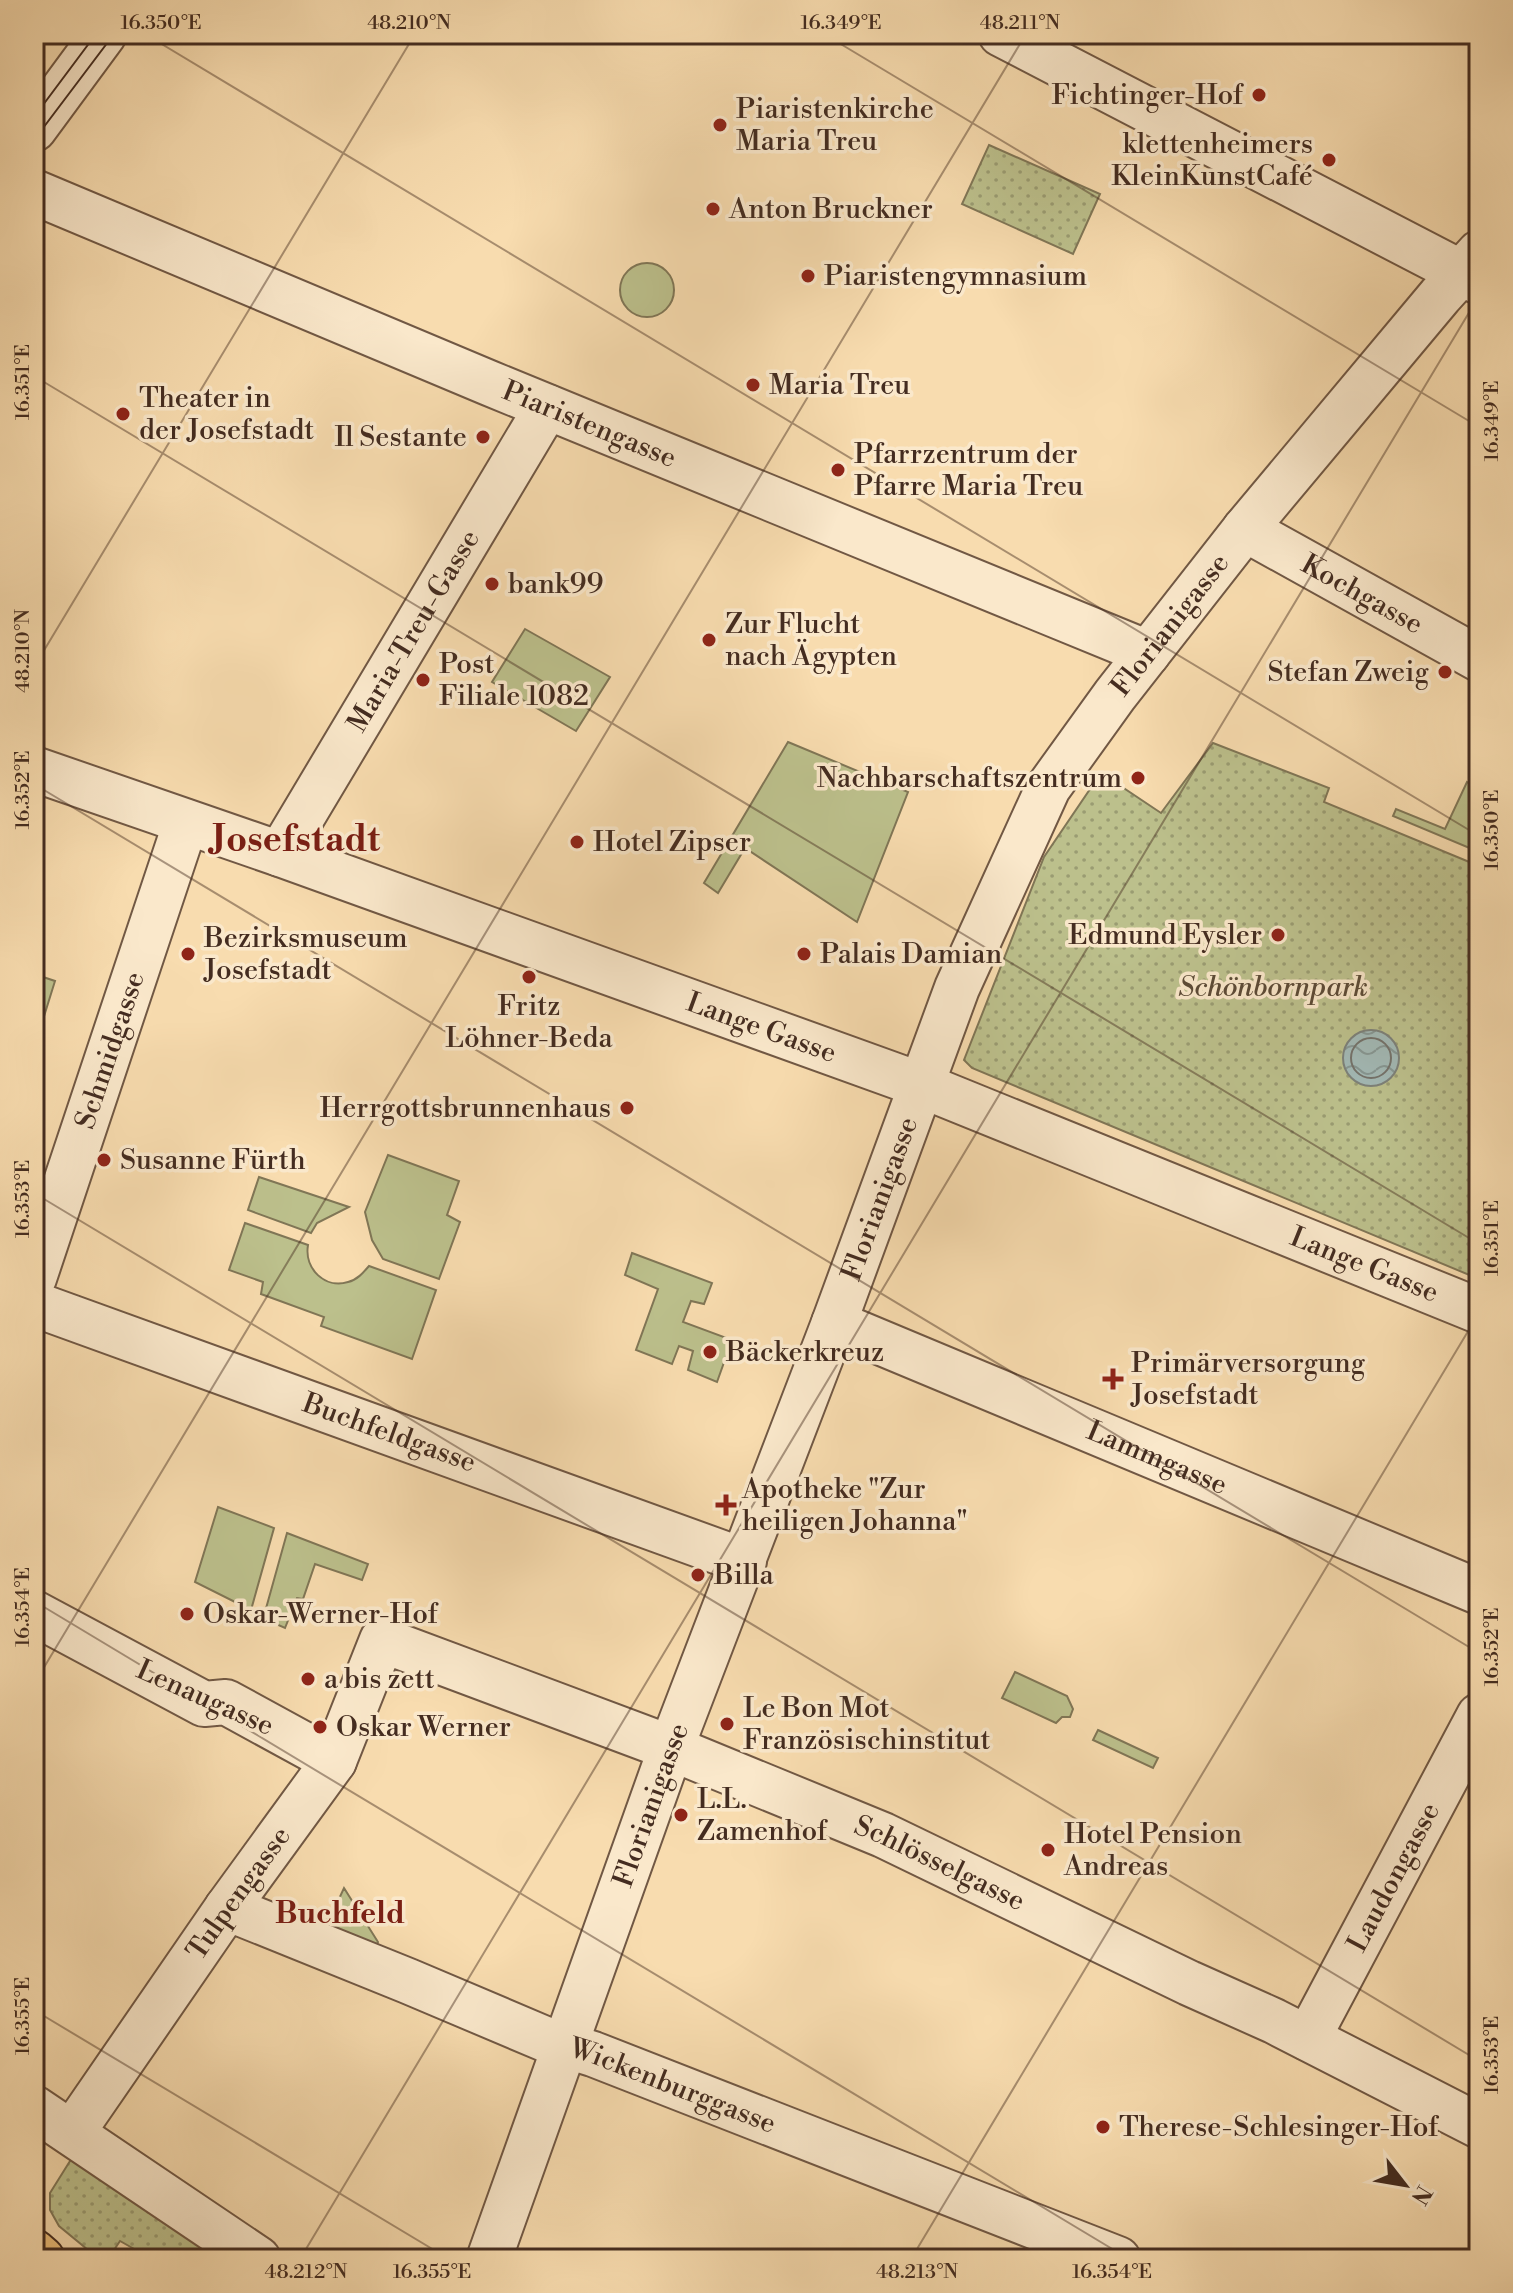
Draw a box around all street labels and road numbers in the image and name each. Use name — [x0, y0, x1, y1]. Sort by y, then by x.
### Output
street label: Piaristengasse — [497, 373, 682, 475]
street label: Maria-Treu-Gasse — [339, 523, 487, 738]
street label: Florianigasse — [1103, 546, 1237, 703]
street label: Kochgasse — [1295, 546, 1429, 642]
street label: Schmidgasse — [67, 967, 152, 1134]
street label: Lange Gasse — [682, 984, 841, 1071]
street label: Florianigasse — [834, 1112, 926, 1285]
street label: Lange Gasse — [1285, 1219, 1444, 1310]
street label: Buchfeldgasse — [297, 1385, 481, 1480]
street label: Lammgasse — [1081, 1413, 1233, 1503]
street label: Lenaugasse — [131, 1652, 279, 1744]
street label: Florianigasse — [605, 1718, 696, 1892]
street label: Laudongasse — [1339, 1796, 1447, 1958]
street label: Schlösselgasse — [849, 1808, 1031, 1919]
street label: Tulpengasse — [179, 1819, 298, 1967]
street label: Wickenburggasse — [564, 2030, 781, 2141]

